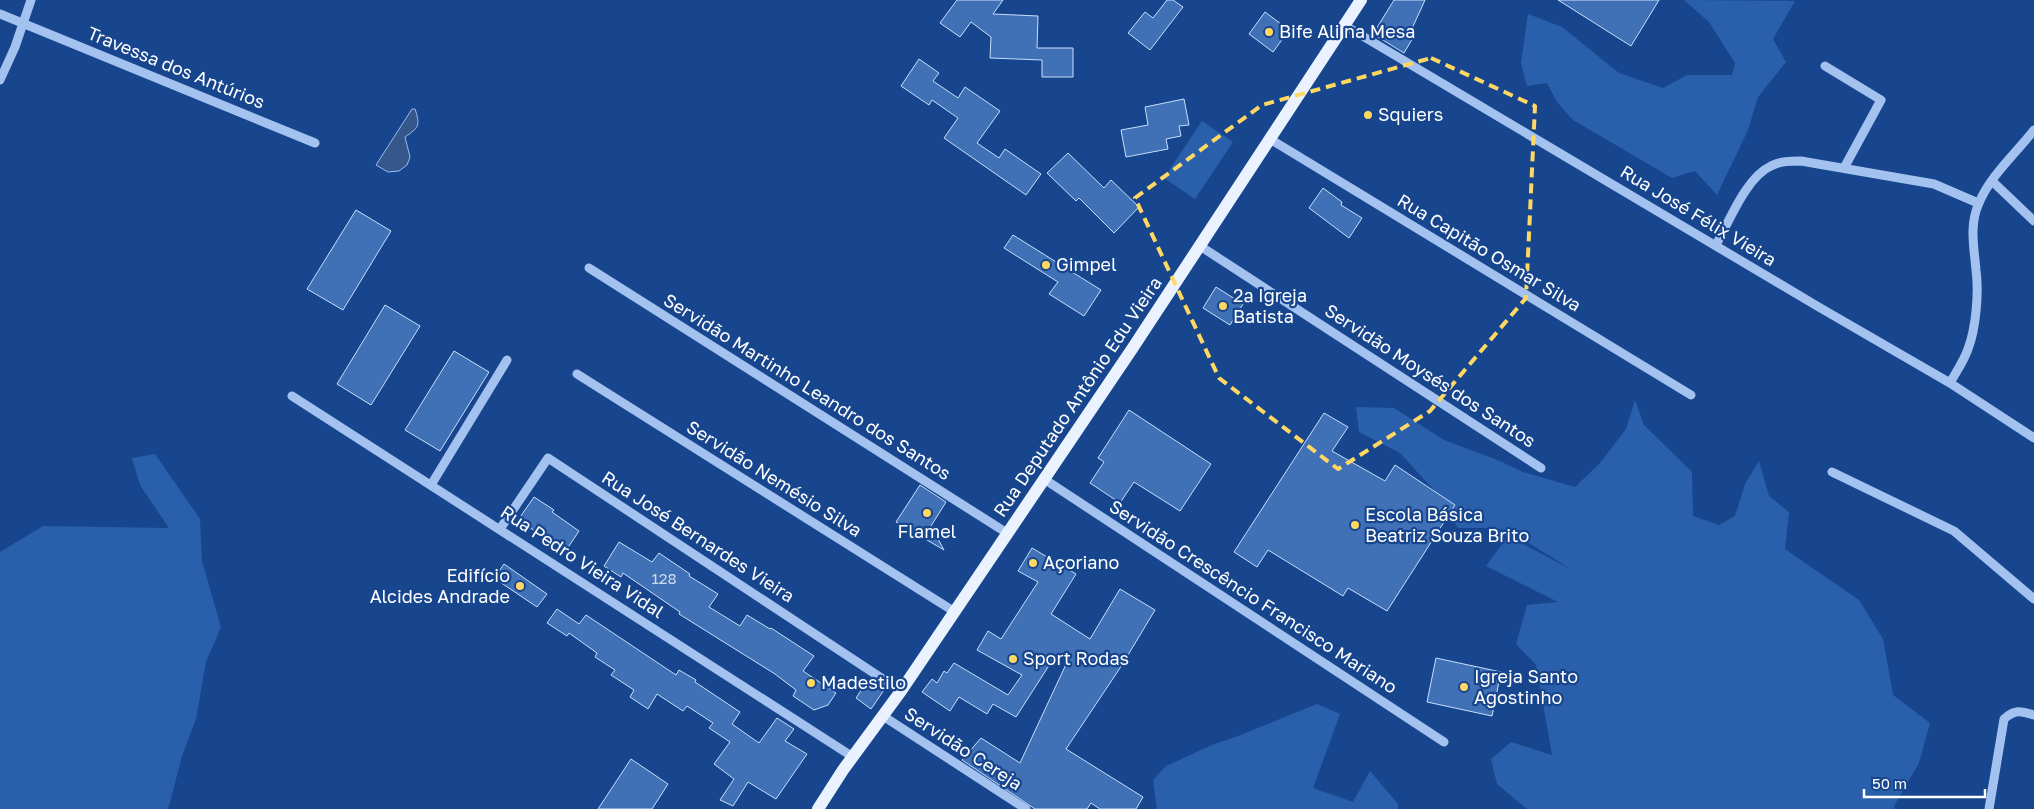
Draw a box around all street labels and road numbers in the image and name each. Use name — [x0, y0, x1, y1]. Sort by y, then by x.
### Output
street label: Travessa dos Antúrios — [85, 21, 268, 113]
street label: Rua José Félix Vieira — [1617, 160, 1780, 270]
street label: Rua Capitão Osmar Silva — [1394, 189, 1585, 316]
street label: Rua Deputado Antônio Edu Vieira — [988, 272, 1166, 521]
street label: Servidão Martinho Leandro dos Santos — [660, 288, 955, 484]
street label: Servidão Moysés dos Santos — [1321, 299, 1540, 452]
street label: Servidão Nemésio Silva — [683, 415, 866, 541]
street label: Rua José Bernardes Vieira — [598, 466, 799, 607]
street label: Servidão Crescêncio Francisco Mariano — [1105, 495, 1402, 698]
street label: Rua Pedro Vieira Vidal — [497, 500, 669, 622]
street label: Servidão Cereja — [901, 702, 1027, 794]

